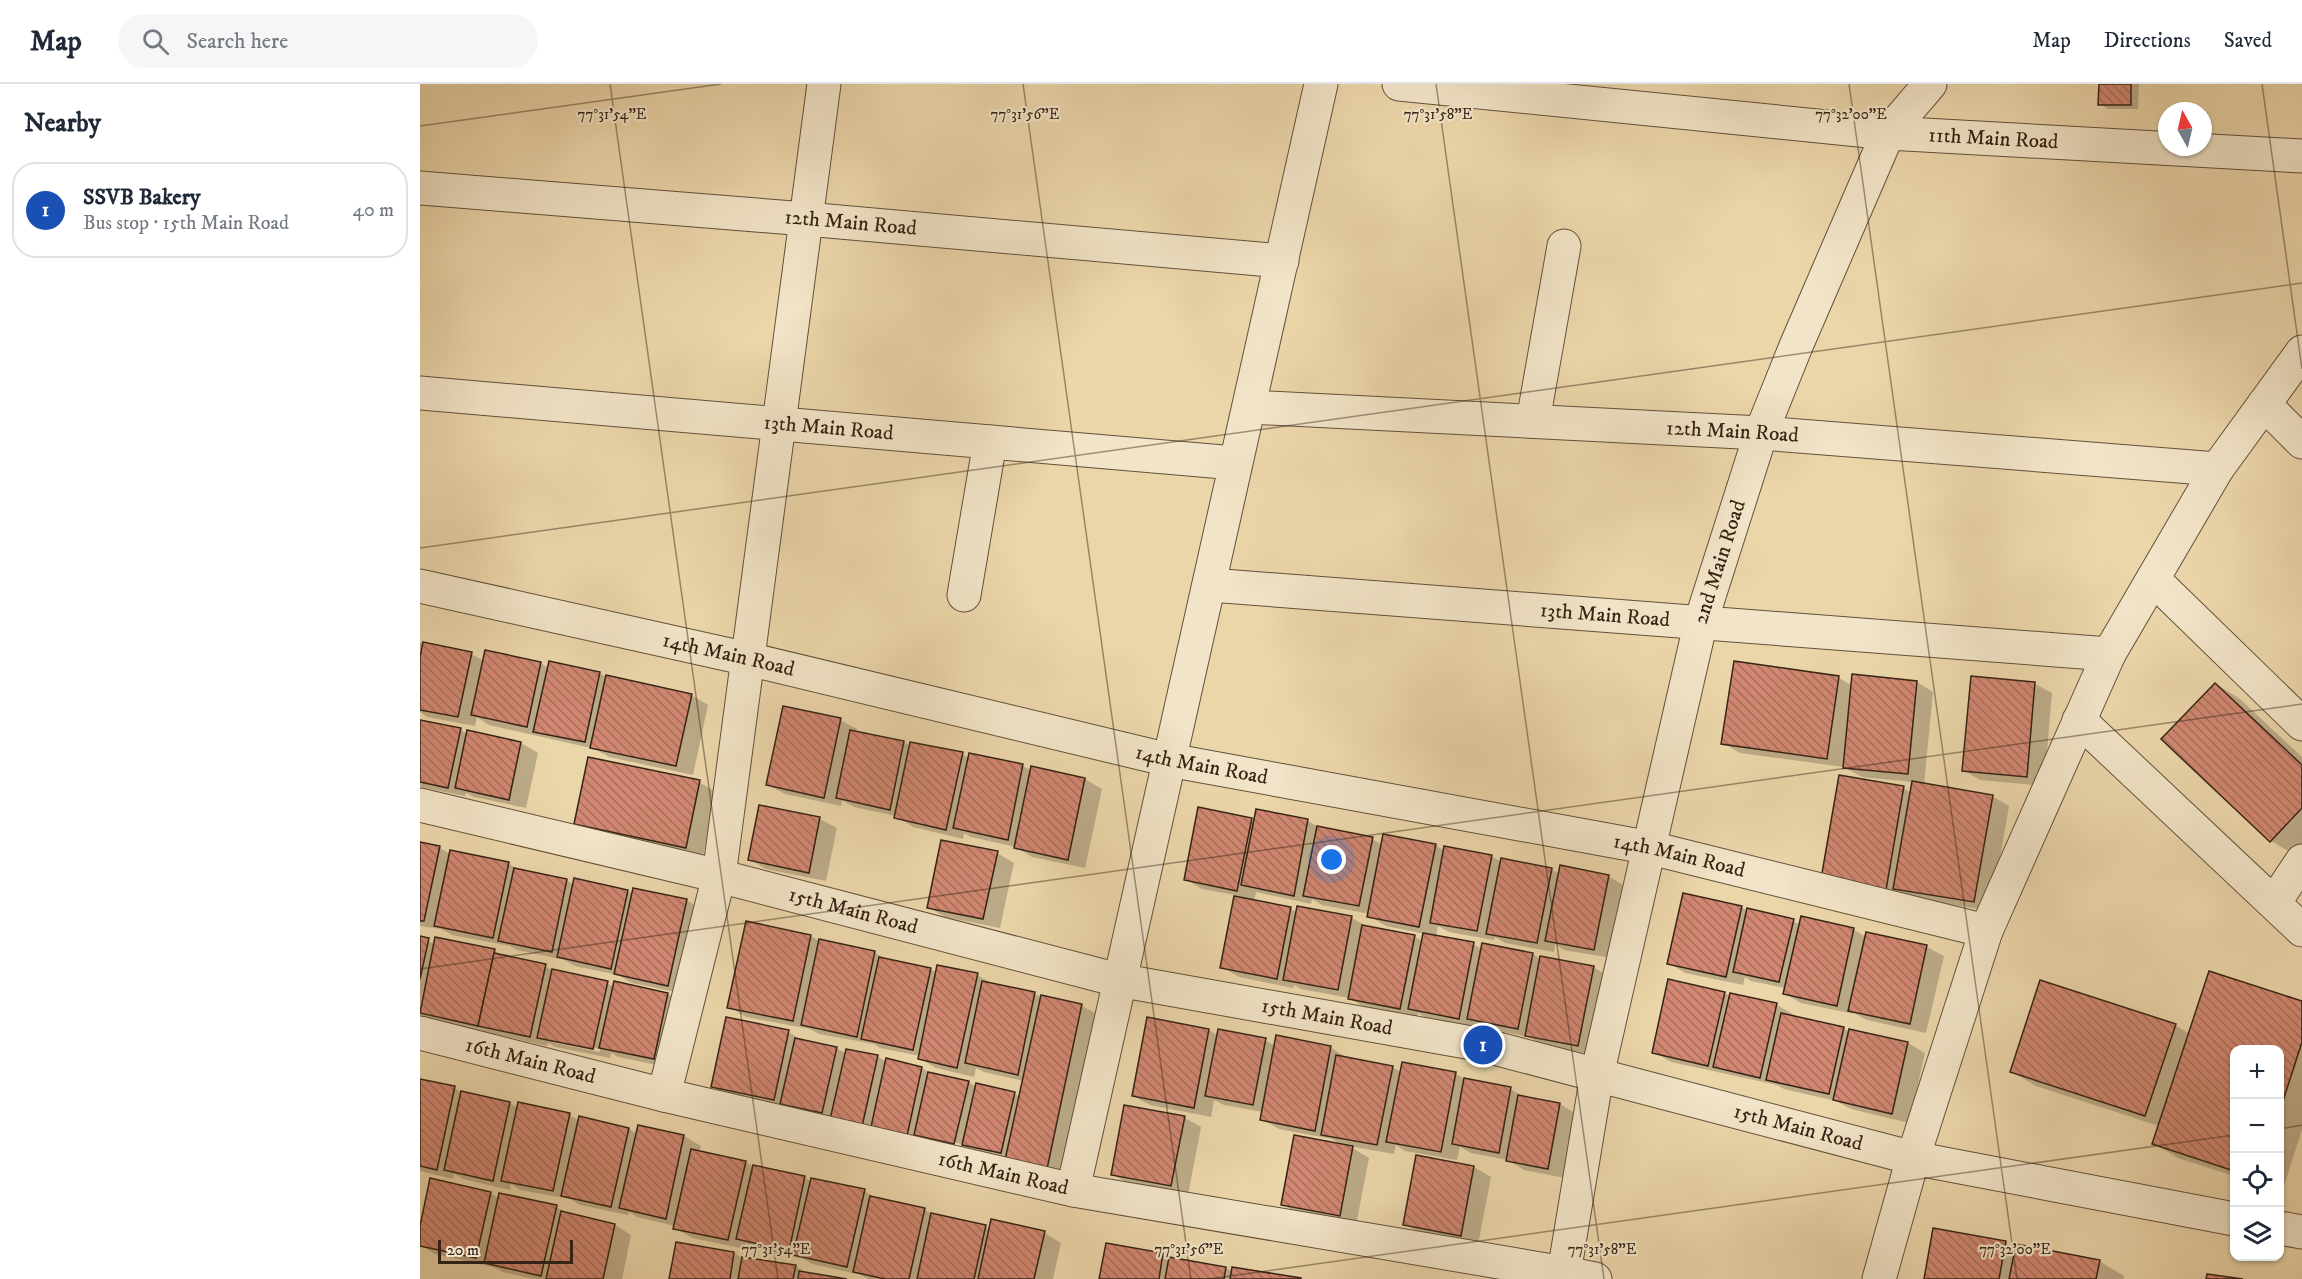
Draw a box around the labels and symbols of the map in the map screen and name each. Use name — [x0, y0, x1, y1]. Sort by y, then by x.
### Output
north arrow — [2158, 102, 2212, 156]
text: 77°31'54"E — [578, 105, 647, 124]
text: 77°31'56"E — [991, 105, 1060, 124]
text: 77°31'58"E — [1404, 105, 1473, 124]
text: 77°32'00"E — [1815, 105, 1887, 124]
street label: 11th Main Road — [1928, 122, 2060, 155]
street label: 12th Main Road — [783, 204, 918, 242]
street label: 13th Main Road — [762, 410, 895, 447]
street label: 12th Main Road — [1665, 415, 1800, 449]
street label: 2nd Main Road — [1688, 496, 1752, 627]
street label: 13th Main Road — [1539, 597, 1671, 633]
street label: 14th Main Road — [660, 627, 798, 683]
street label: 14th Main Road — [1133, 739, 1271, 791]
street label: 14th Main Road — [1611, 828, 1748, 884]
your location — [1317, 845, 1346, 874]
street label: 15th Main Road — [786, 882, 921, 940]
street label: 15th Main Road — [1259, 993, 1395, 1042]
pin: 1 — [1464, 1022, 1502, 1068]
street label: 16th Main Road — [463, 1032, 599, 1090]
street label: 15th Main Road — [1731, 1098, 1866, 1157]
street label: 16th Main Road — [935, 1146, 1072, 1202]
scale bar — [438, 1237, 573, 1264]
text: 77°31'54"E — [742, 1240, 811, 1259]
text: 77°31'56"E — [1155, 1240, 1224, 1259]
text: 77°31'58"E — [1568, 1240, 1637, 1259]
text: 77°32'00"E — [1979, 1240, 2051, 1259]

